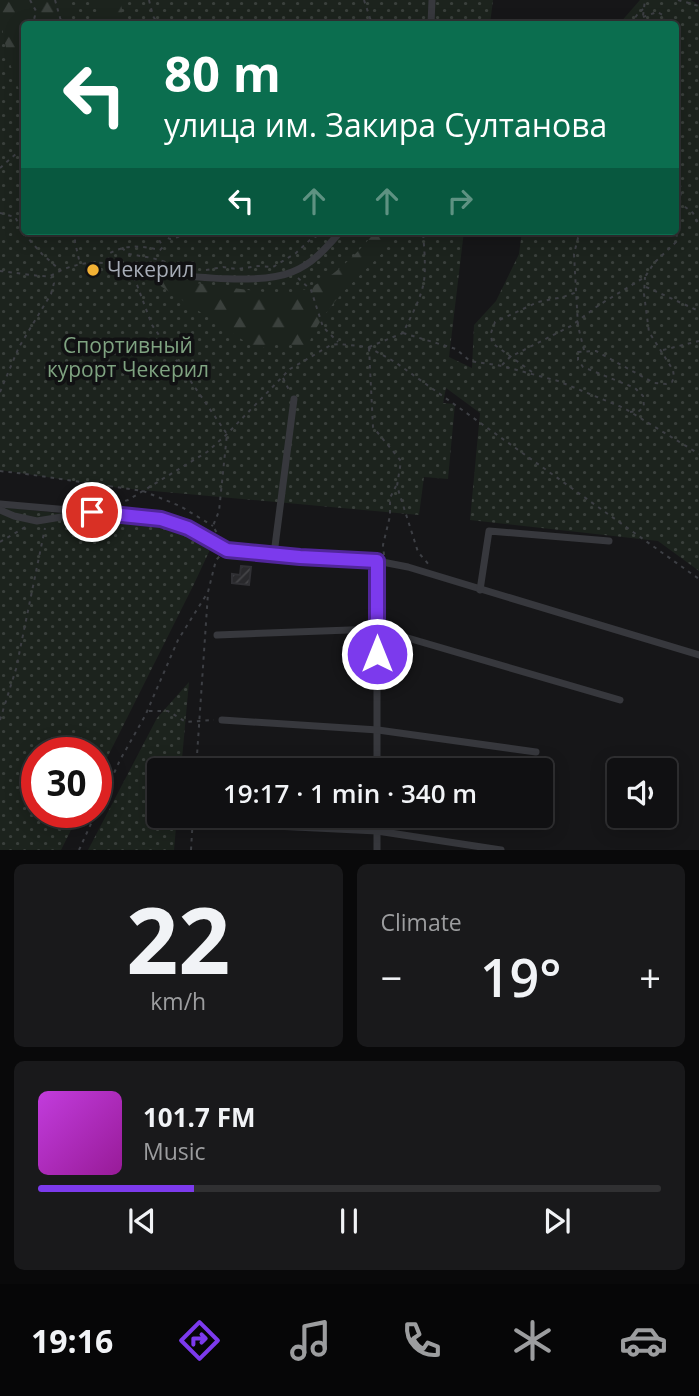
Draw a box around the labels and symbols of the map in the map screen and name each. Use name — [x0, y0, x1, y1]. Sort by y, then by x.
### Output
place label: Чекерил — [107, 255, 194, 283]
marker: Чекерил — [85, 262, 101, 278]
park label: Спортивный курорт Чекерил — [47, 331, 209, 383]
pin — [62, 482, 122, 542]
position arrow — [340, 617, 414, 691]
speed limit sign: 30 — [21, 737, 112, 828]

